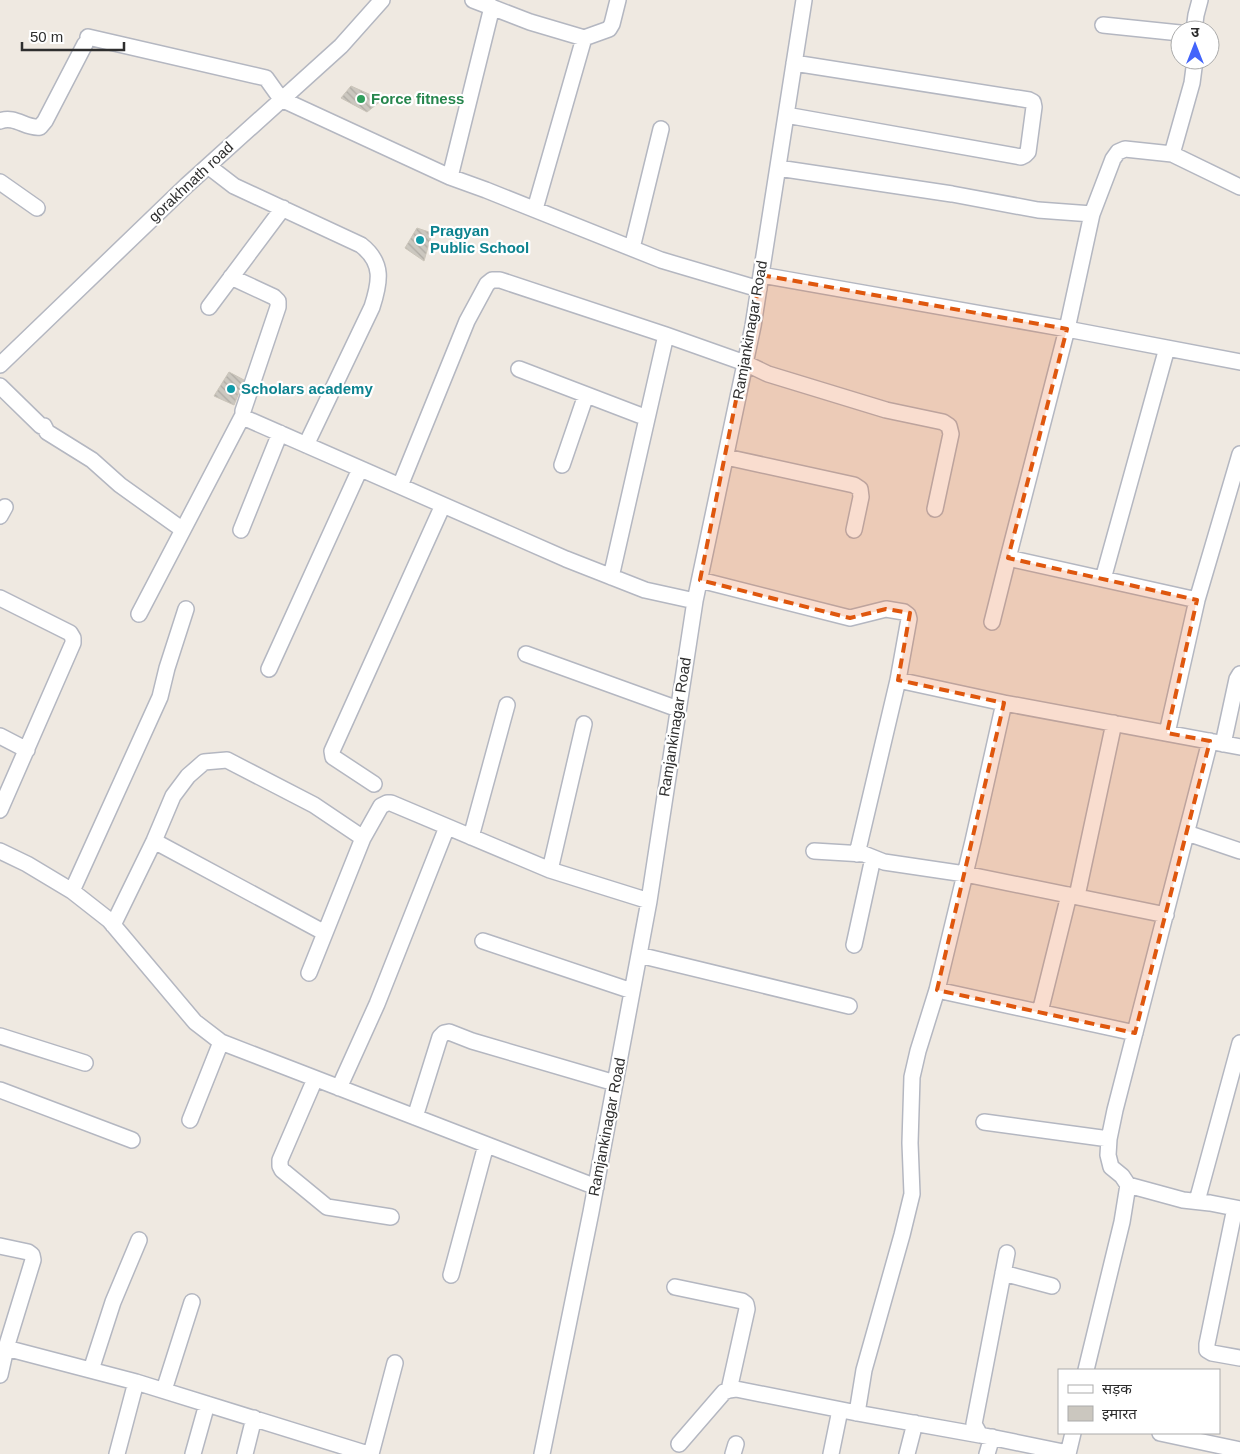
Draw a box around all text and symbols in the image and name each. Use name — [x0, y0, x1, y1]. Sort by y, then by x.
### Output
scale bar — [22, 20, 125, 52]
north arrow — [1170, 20, 1220, 70]
text: उ — [1191, 24, 1200, 40]
text: 50 m — [30, 28, 63, 45]
place label: Force fitness — [371, 90, 464, 107]
marker: Force fitness — [355, 93, 367, 105]
street label: gorakhnath road — [145, 138, 236, 225]
place label: Pragyan Public School — [430, 222, 529, 256]
marker: Pragyan Public School — [414, 234, 426, 246]
street label: Ramjankinagar Road — [729, 259, 770, 401]
place label: Scholars academy — [241, 380, 373, 397]
marker: Scholars academy — [225, 383, 237, 395]
street label: Ramjankinagar Road — [655, 656, 694, 798]
street label: Ramjankinagar Road — [585, 1056, 628, 1198]
legend — [1058, 1369, 1220, 1434]
text: सड़क — [1102, 1380, 1132, 1397]
text: इमारत — [1102, 1405, 1137, 1422]

